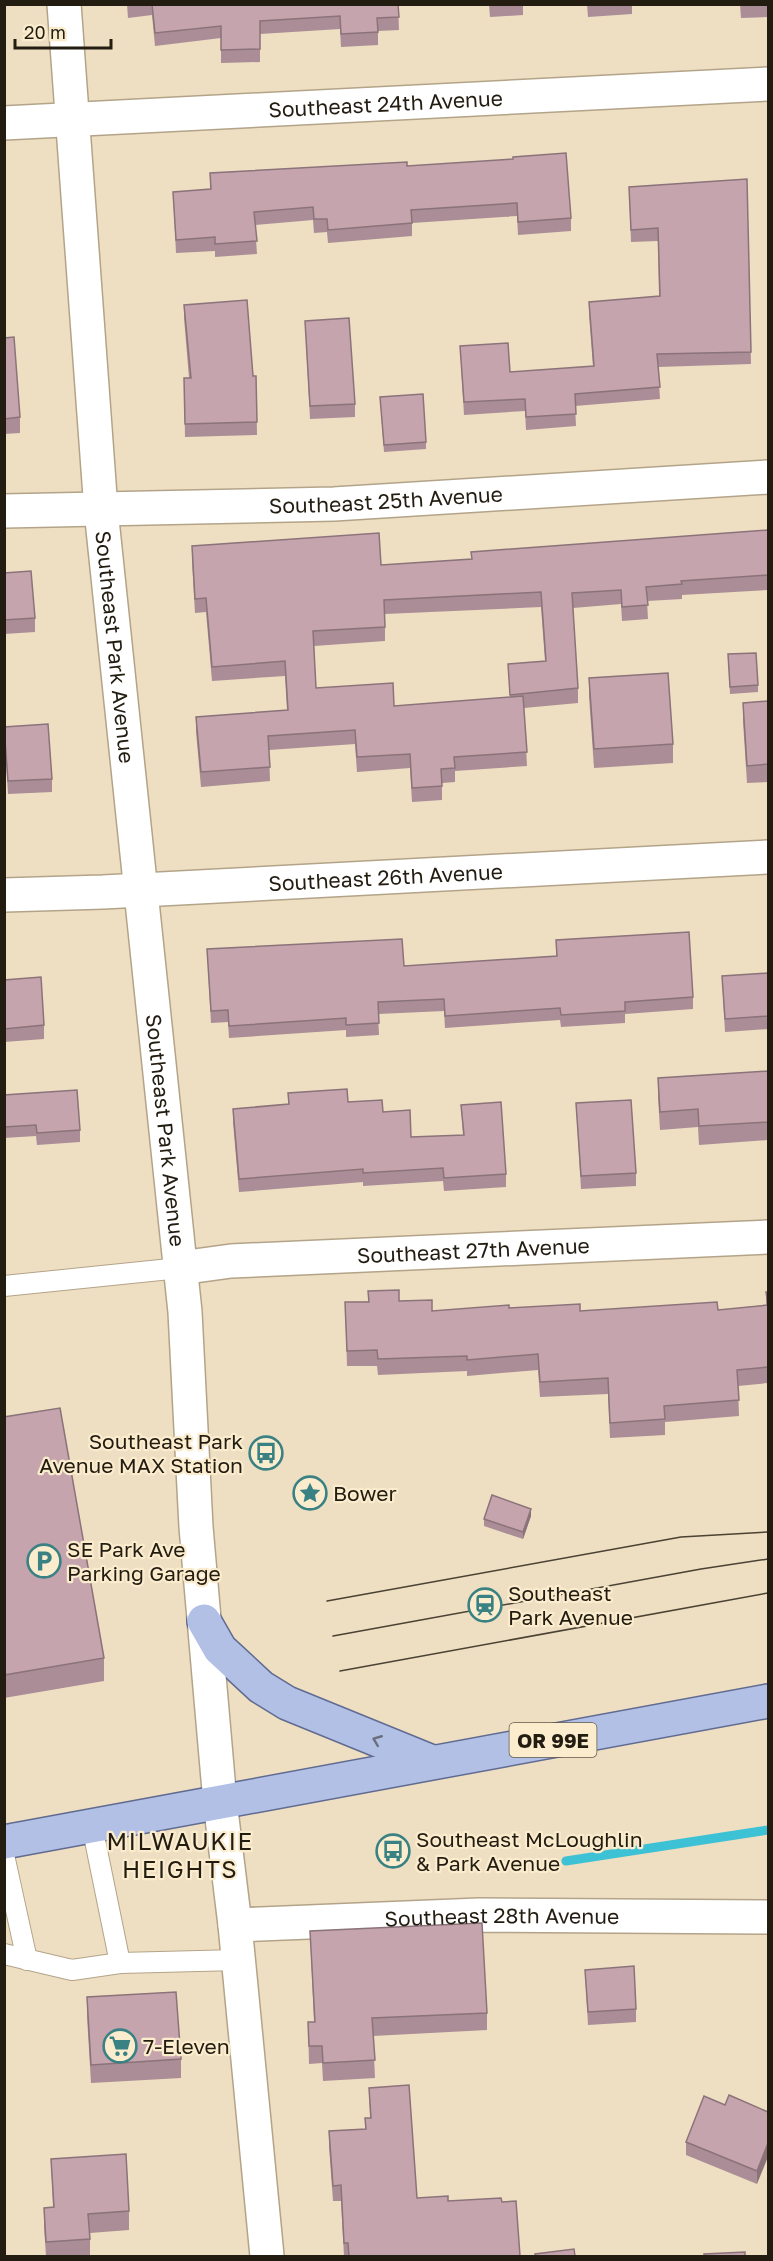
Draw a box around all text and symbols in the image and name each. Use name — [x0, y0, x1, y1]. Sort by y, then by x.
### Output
scale bar — [15, 12, 111, 50]
text: 20 m — [24, 21, 66, 43]
street label: Southeast 24th Avenue — [268, 85, 503, 122]
street label: Southeast 25th Avenue — [269, 481, 503, 518]
street label: Southeast Park Avenue — [90, 529, 140, 765]
street label: Southeast 26th Avenue — [268, 858, 503, 896]
street label: Southeast Park Avenue — [141, 1013, 191, 1248]
street label: Southeast 27th Avenue — [356, 1232, 590, 1268]
place label: Southeast Park Avenue MAX Station — [39, 1428, 243, 1478]
bus stop icon: Southeast Park Avenue MAX Station — [248, 1435, 284, 1471]
place icon: Bower — [292, 1475, 328, 1511]
place label: Bower — [333, 1480, 397, 1506]
place label: SE Park Ave Parking Garage — [67, 1536, 221, 1586]
parking icon: SE Park Ave Parking Garage — [26, 1543, 62, 1579]
place label: Southeast Park Avenue — [508, 1580, 633, 1630]
station icon: Southeast Park Avenue — [467, 1587, 503, 1623]
road number: OR 99E — [510, 1723, 596, 1757]
one-way arrow — [373, 1735, 384, 1747]
district label: MILWAUKIE HEIGHTS — [106, 1826, 254, 1883]
place label: Southeast McLoughlin & Park Avenue — [416, 1826, 643, 1876]
bus stop icon: Southeast McLoughlin & Park Avenue — [375, 1833, 411, 1869]
street label: Southeast 28th Avenue — [384, 1902, 619, 1932]
supermarket icon: 7-Eleven — [102, 2028, 138, 2064]
place label: 7-Eleven — [143, 2033, 230, 2059]

